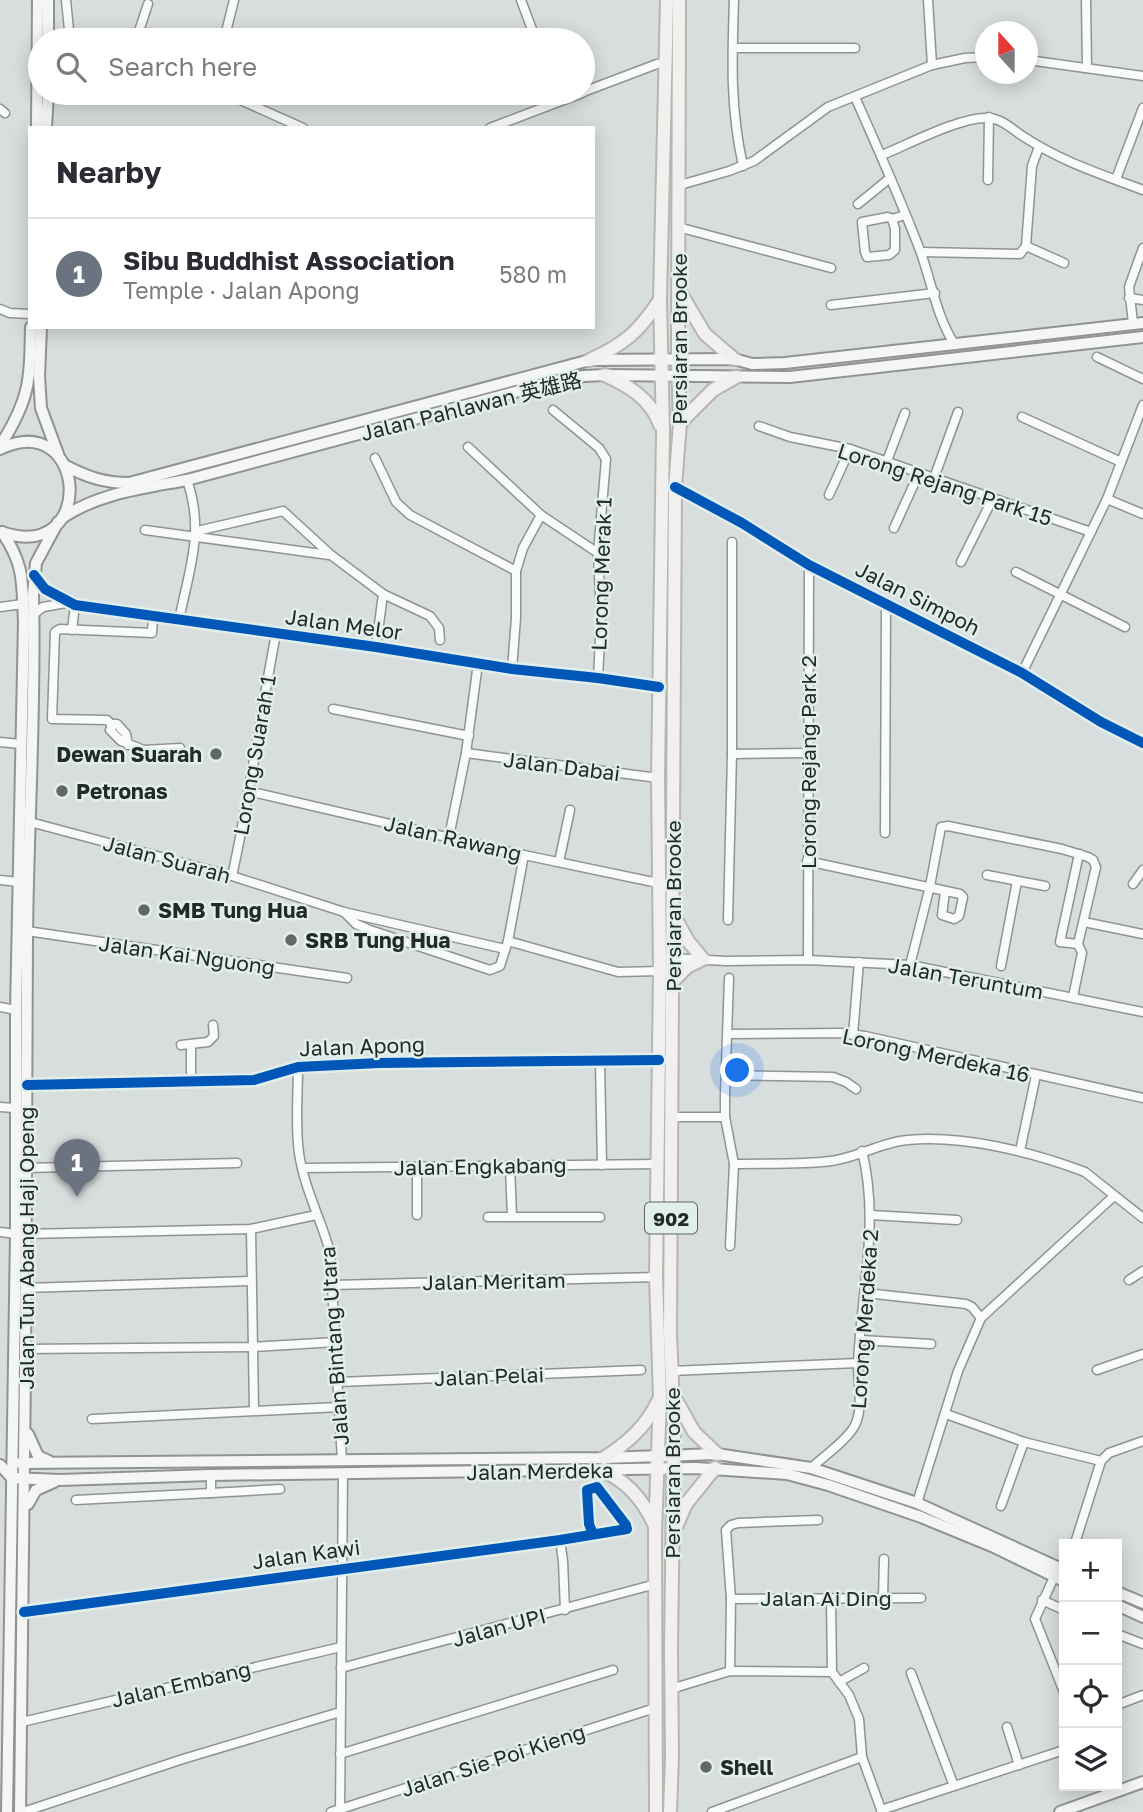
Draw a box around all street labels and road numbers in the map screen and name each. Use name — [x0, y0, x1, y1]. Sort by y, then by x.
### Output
street label: Persiaran Brooke — [666, 253, 692, 425]
street label: Jalan Pahlawan 英雄路 — [358, 366, 584, 446]
street label: Lorong Rejang Park 15 — [834, 437, 1056, 531]
street label: Lorong Merak 1 — [585, 497, 617, 651]
street label: Jalan Simpoh — [851, 555, 985, 641]
street label: Jalan Melor — [284, 603, 404, 645]
street label: Lorong Rejang Park 2 — [795, 655, 821, 869]
street label: Lorong Suarah 1 — [227, 673, 281, 837]
street label: Jalan Dabai — [502, 746, 622, 786]
street label: Jalan Rawang — [382, 810, 524, 866]
street label: Persiaran Brooke — [660, 820, 686, 992]
street label: Jalan Suarah — [100, 829, 234, 889]
street label: Jalan Kai Nguong — [97, 930, 277, 980]
street label: Jalan Teruntum — [886, 952, 1046, 1004]
street label: Lorong Merdeka 16 — [840, 1022, 1032, 1088]
street label: Jalan Apong — [299, 1031, 425, 1061]
street label: Jalan Tun Abang Haji Openg — [13, 1107, 39, 1390]
street label: Jalan Engkabang — [393, 1151, 567, 1181]
road number: 902 — [645, 1202, 697, 1234]
street label: Lorong Merdeka 2 — [845, 1228, 883, 1410]
street label: Jalan Bintang Utara — [314, 1246, 354, 1446]
street label: Jalan Meritam — [422, 1267, 566, 1295]
street label: Jalan Pelai — [433, 1361, 545, 1391]
street label: Persiaran Brooke — [659, 1387, 685, 1559]
street label: Jalan Merdeka — [466, 1457, 614, 1485]
street label: Jalan Kawi — [250, 1534, 362, 1574]
street label: Jalan Ai Ding — [760, 1585, 892, 1611]
street label: Jalan UPI — [449, 1602, 549, 1652]
street label: Jalan Embang — [109, 1655, 253, 1713]
street label: Jalan Sie Poi Kieng — [398, 1718, 588, 1802]

